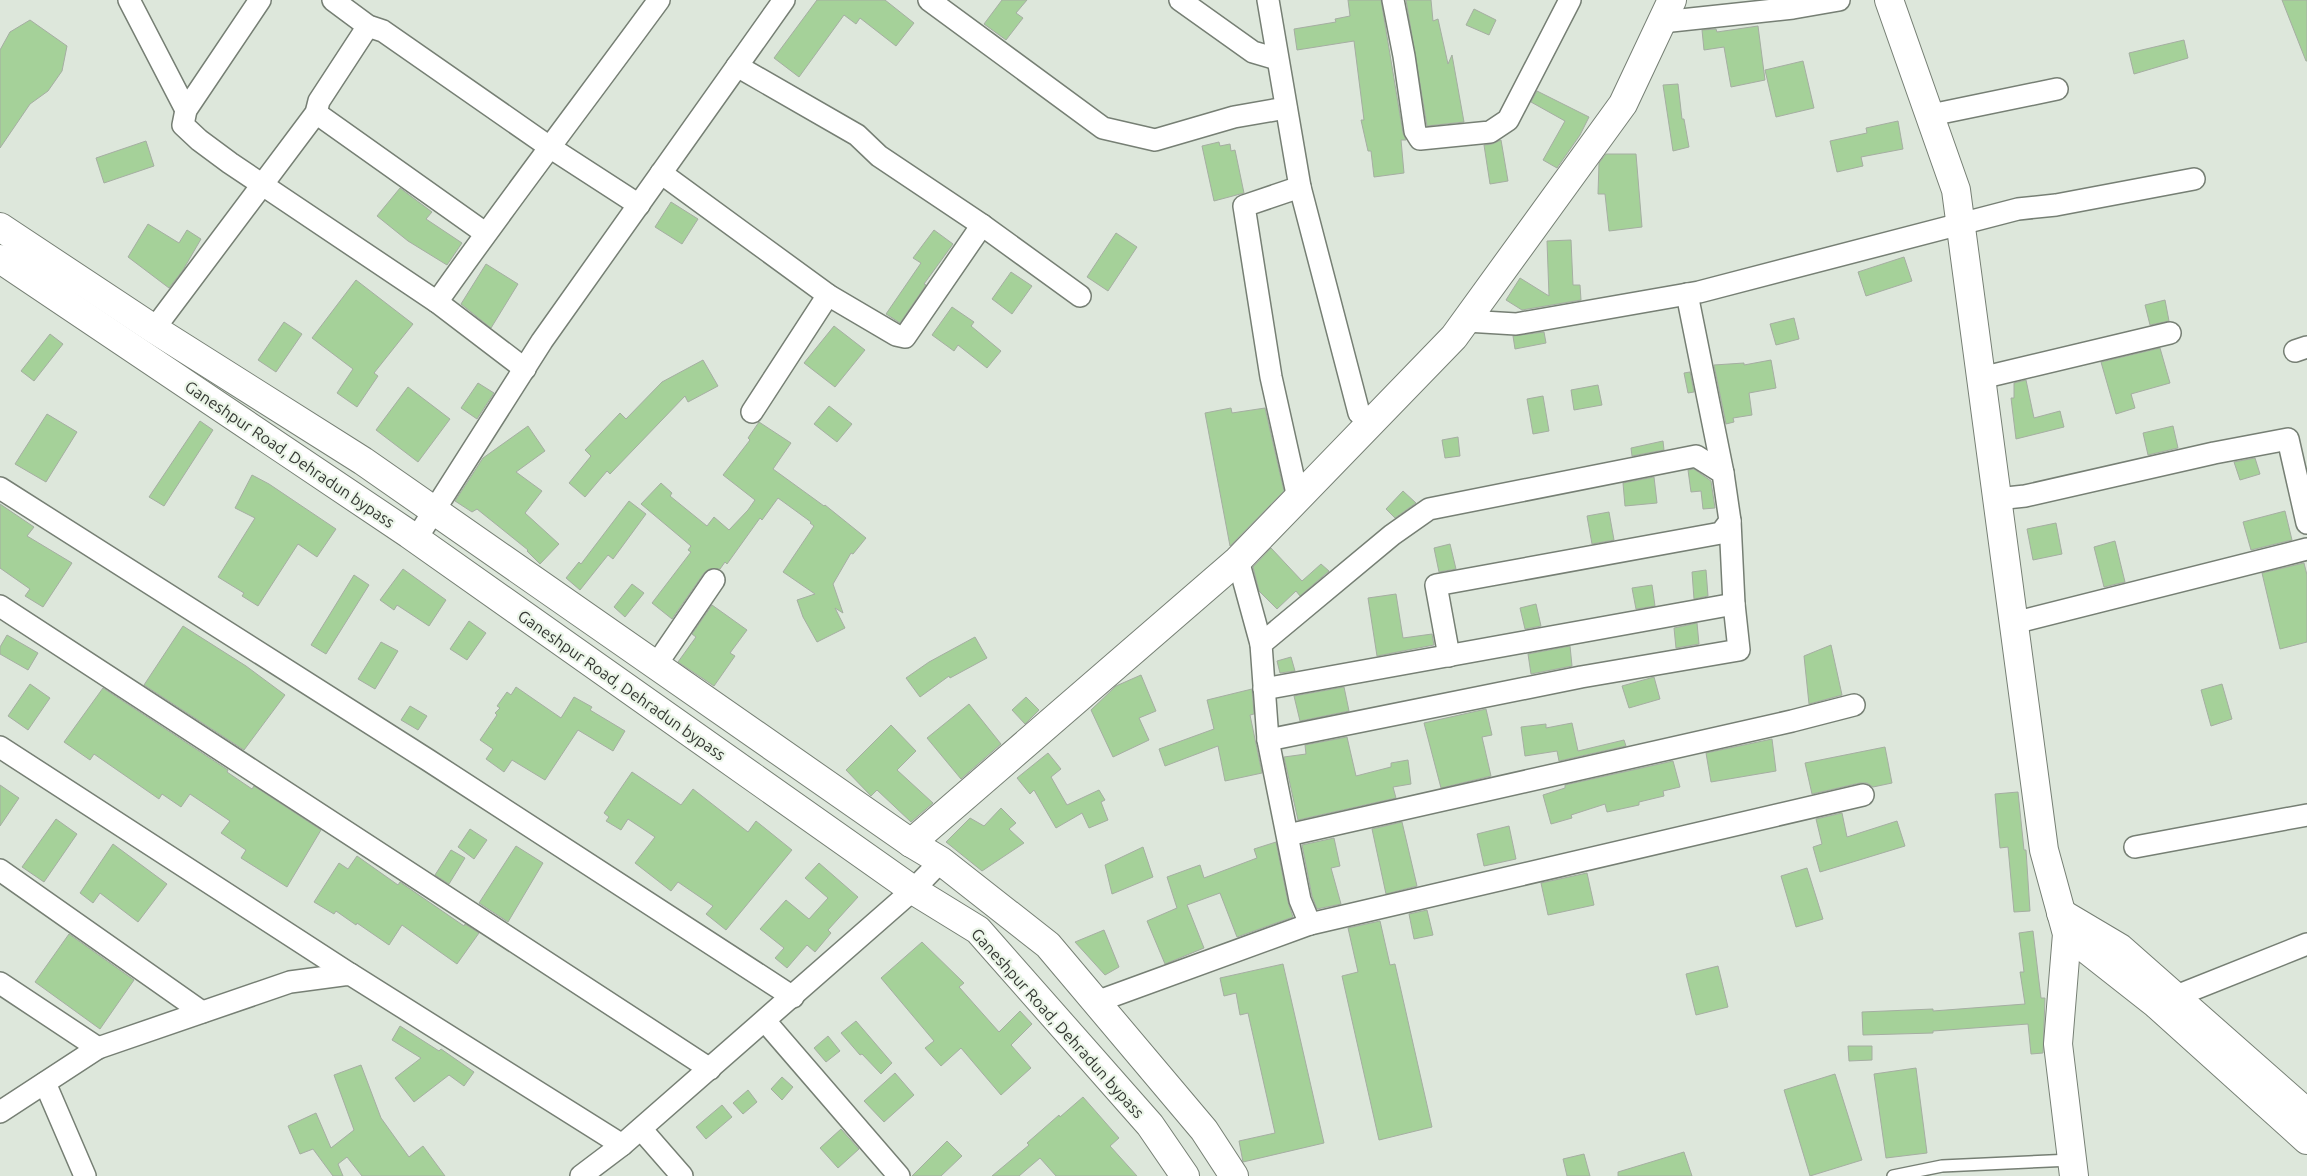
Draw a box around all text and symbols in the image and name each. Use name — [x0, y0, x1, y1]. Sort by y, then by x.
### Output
street label: Ganeshpur Road, Dehradun bypass — [182, 377, 398, 531]
street label: Ganeshpur Road, Dehradun bypass — [515, 606, 729, 764]
street label: Ganeshpur Road, Dehradun bypass — [968, 924, 1148, 1122]

